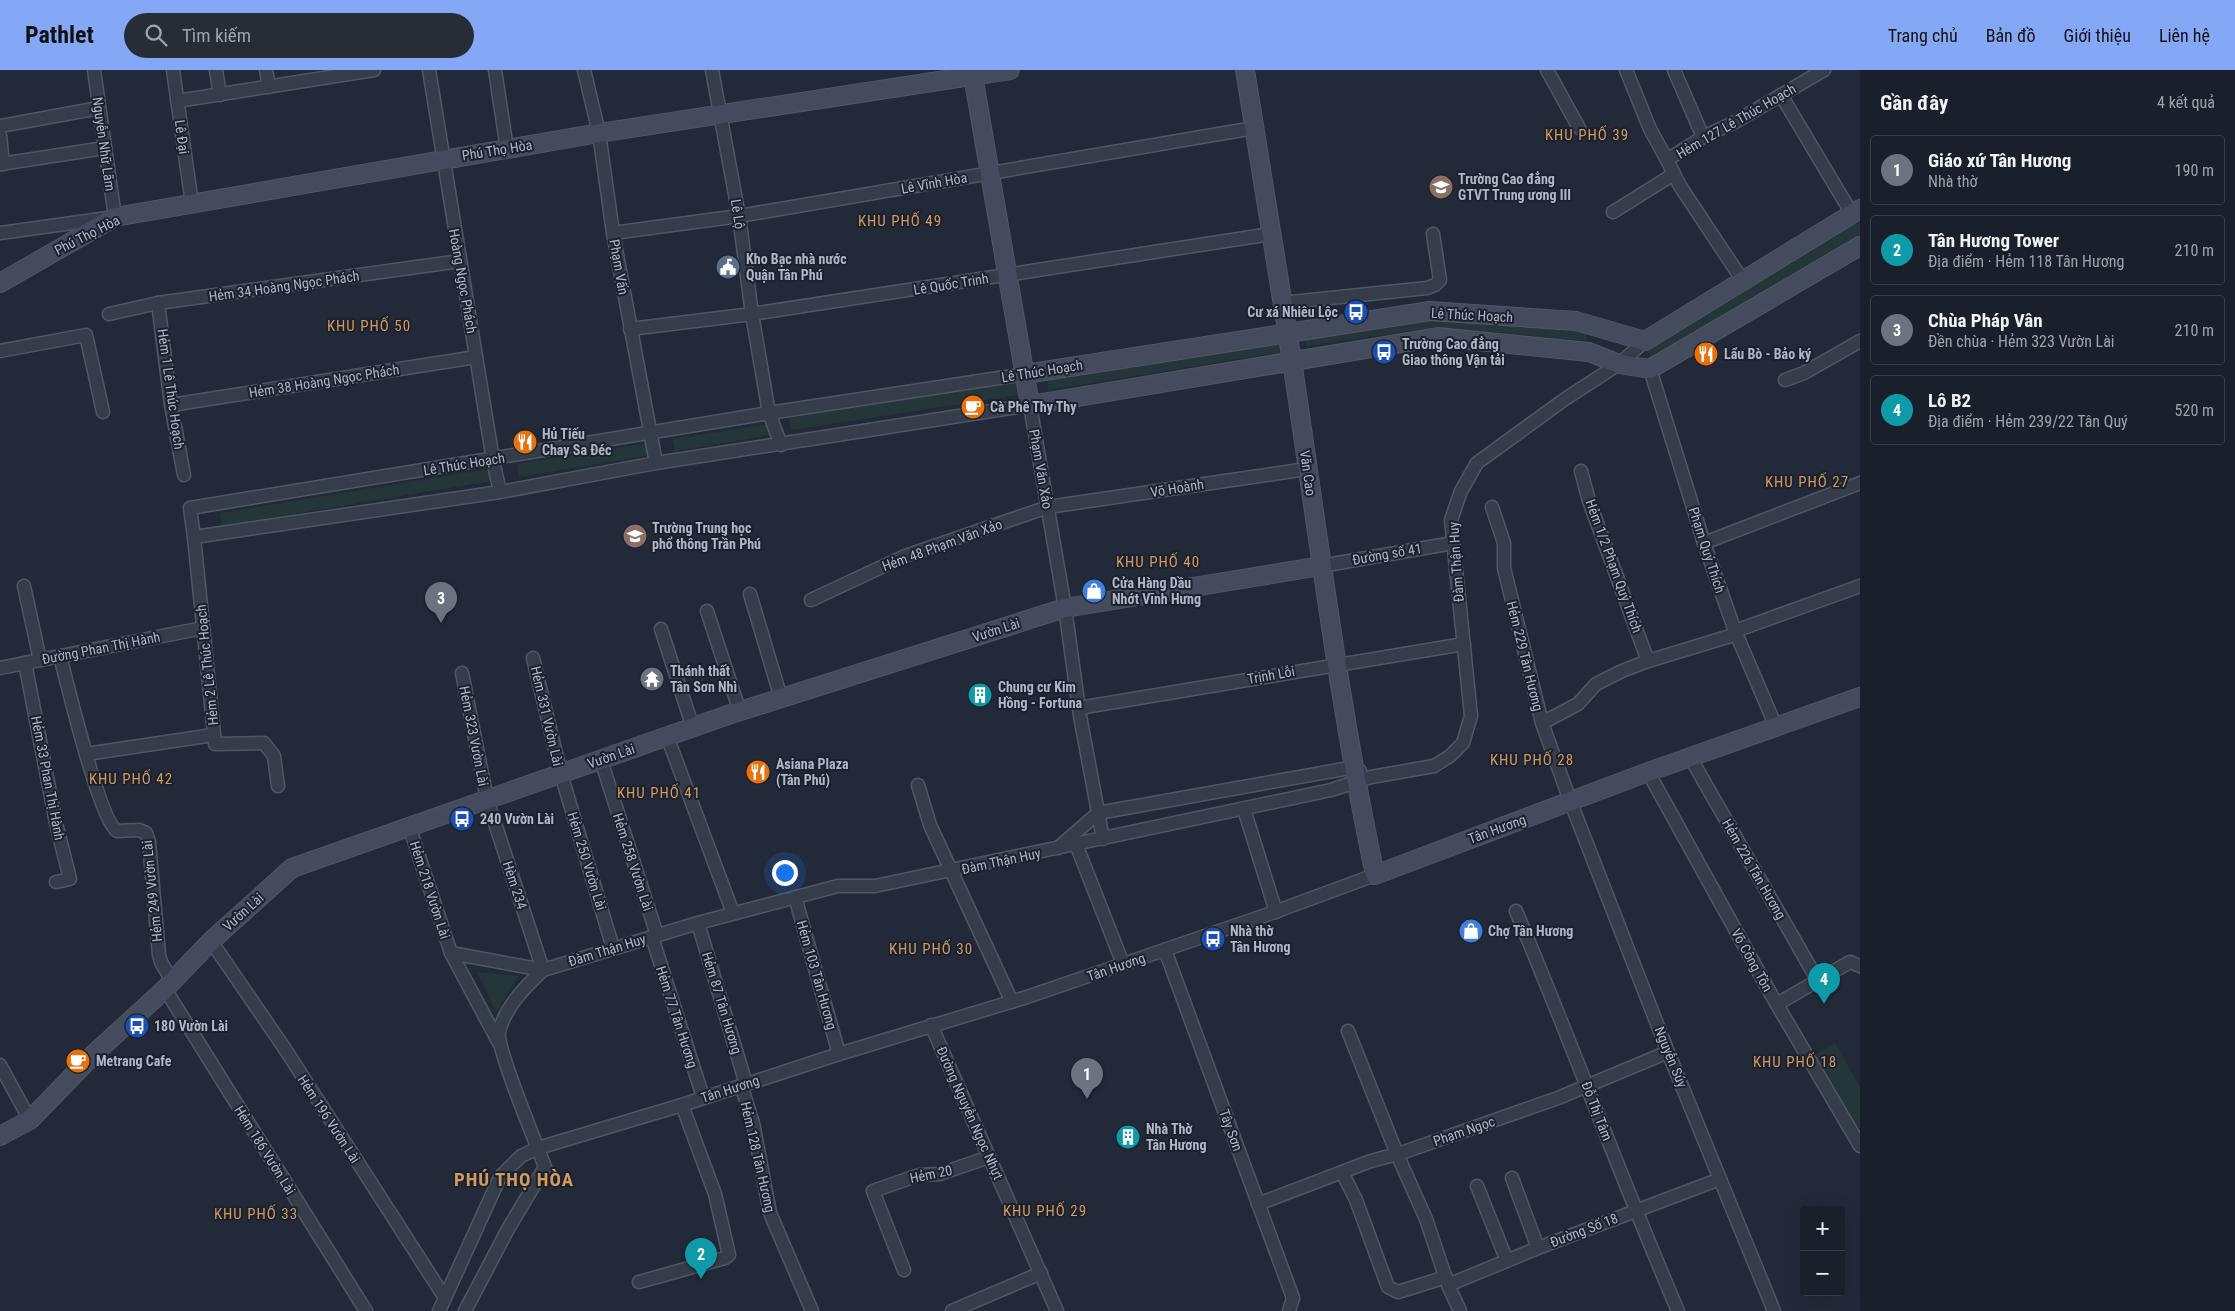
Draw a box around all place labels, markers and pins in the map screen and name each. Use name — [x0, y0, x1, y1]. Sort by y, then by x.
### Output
place label: Trường Cao đẳng GTVT Trung ương III — [1458, 171, 1571, 203]
school or university icon: Trường Cao đẳng GTVT Trung ương III — [1428, 174, 1454, 200]
place label: Kho Bạc nhà nước Quận Tân Phú — [746, 251, 847, 283]
public building icon: Kho Bạc nhà nước Quận Tân Phú — [715, 254, 741, 280]
bus stop icon: Cư xá Nhiêu Lộc — [1343, 299, 1369, 325]
place label: Cư xá Nhiêu Lộc — [1247, 304, 1339, 320]
place label: Trường Cao đẳng Giao thông Vận tải — [1402, 336, 1505, 368]
bus stop icon: Trường Cao đẳng Giao thông Vận tải — [1371, 339, 1397, 365]
restaurant icon: Lẩu Bò - Bảo ký — [1693, 341, 1719, 367]
place label: Lẩu Bò - Bảo ký — [1724, 346, 1812, 362]
cafe icon: Cà Phê Thy Thy — [960, 394, 986, 420]
place label: Cà Phê Thy Thy — [990, 399, 1077, 415]
place label: Hủ Tiếu Chay Sa Đéc — [542, 426, 612, 458]
restaurant icon: Hủ Tiếu Chay Sa Đéc — [512, 429, 538, 455]
place label: Trường Trung học phổ thông Trần Phú — [652, 520, 761, 552]
school or university icon: Trường Trung học phổ thông Trần Phú — [622, 523, 648, 549]
place label: Cửa Hàng Dầu Nhớt Vĩnh Hưng — [1112, 575, 1201, 607]
shop icon: Cửa Hàng Dầu Nhớt Vĩnh Hưng — [1081, 578, 1107, 604]
pin: 3 — [425, 582, 457, 623]
place label: Thánh thất Tân Sơn Nhì — [670, 663, 737, 695]
temple icon: Thánh thất Tân Sơn Nhì — [639, 666, 665, 692]
place label: Chung cư Kim Hồng - Fortuna — [998, 679, 1083, 711]
building icon: Chung cư Kim Hồng - Fortuna — [967, 682, 993, 708]
place label: Asiana Plaza (Tân Phú) — [776, 756, 849, 789]
restaurant icon: Asiana Plaza (Tân Phú) — [745, 759, 771, 785]
bus stop icon: 240 Vườn Lài — [449, 806, 475, 832]
place label: 240 Vườn Lài — [480, 811, 554, 827]
shop icon: Chợ Tân Hương — [1458, 918, 1484, 944]
place label: Nhà thờ Tân Hương — [1230, 923, 1290, 955]
place label: Chợ Tân Hương — [1488, 923, 1573, 939]
bus stop icon: Nhà thờ Tân Hương — [1200, 926, 1226, 952]
pin: 4 — [1808, 963, 1840, 1004]
bus stop icon: 180 Vườn Lài — [124, 1013, 150, 1039]
place label: 180 Vườn Lài — [154, 1018, 228, 1034]
cafe icon: Metrang Cafe — [65, 1048, 91, 1074]
place label: Metrang Cafe — [96, 1053, 172, 1069]
pin: 1 — [1071, 1058, 1103, 1099]
place label: Nhà Thờ Tân Hương — [1146, 1121, 1206, 1153]
building icon: Nhà Thờ Tân Hương — [1115, 1124, 1141, 1150]
pin: 2 — [685, 1238, 717, 1279]

